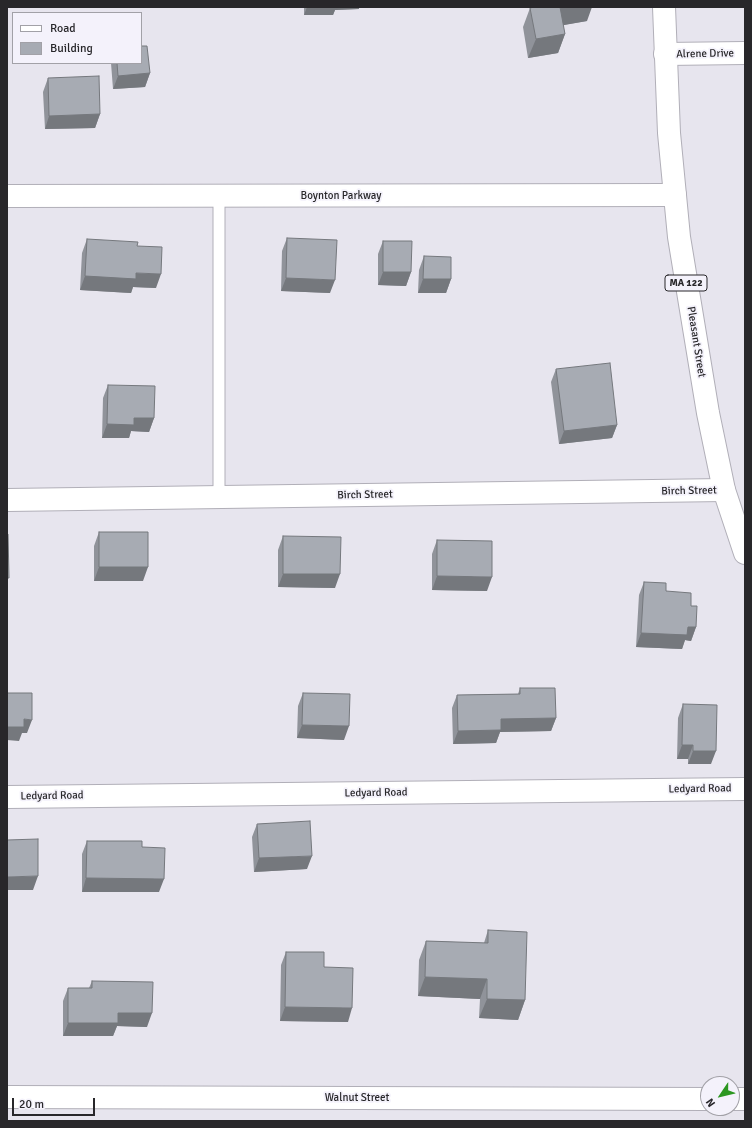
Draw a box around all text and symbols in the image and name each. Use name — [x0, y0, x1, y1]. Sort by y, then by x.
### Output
legend — [12, 12, 142, 64]
text: Road — [50, 21, 76, 36]
text: Building — [50, 41, 93, 56]
street label: Alrene Drive — [676, 47, 734, 61]
street label: Boynton Parkway — [301, 189, 381, 203]
road number: MA 122 — [665, 275, 707, 291]
street label: Pleasant Street — [684, 306, 708, 378]
street label: Birch Street — [661, 484, 717, 498]
street label: Birch Street — [337, 488, 393, 502]
street label: Ledyard Road — [668, 782, 732, 796]
street label: Ledyard Road — [344, 786, 408, 800]
street label: Ledyard Road — [20, 789, 84, 803]
north arrow — [700, 1076, 740, 1116]
scale bar — [14, 1090, 97, 1116]
street label: Walnut Street — [325, 1091, 389, 1105]
text: N — [703, 1096, 718, 1109]
text: 20 m — [19, 1097, 44, 1112]

